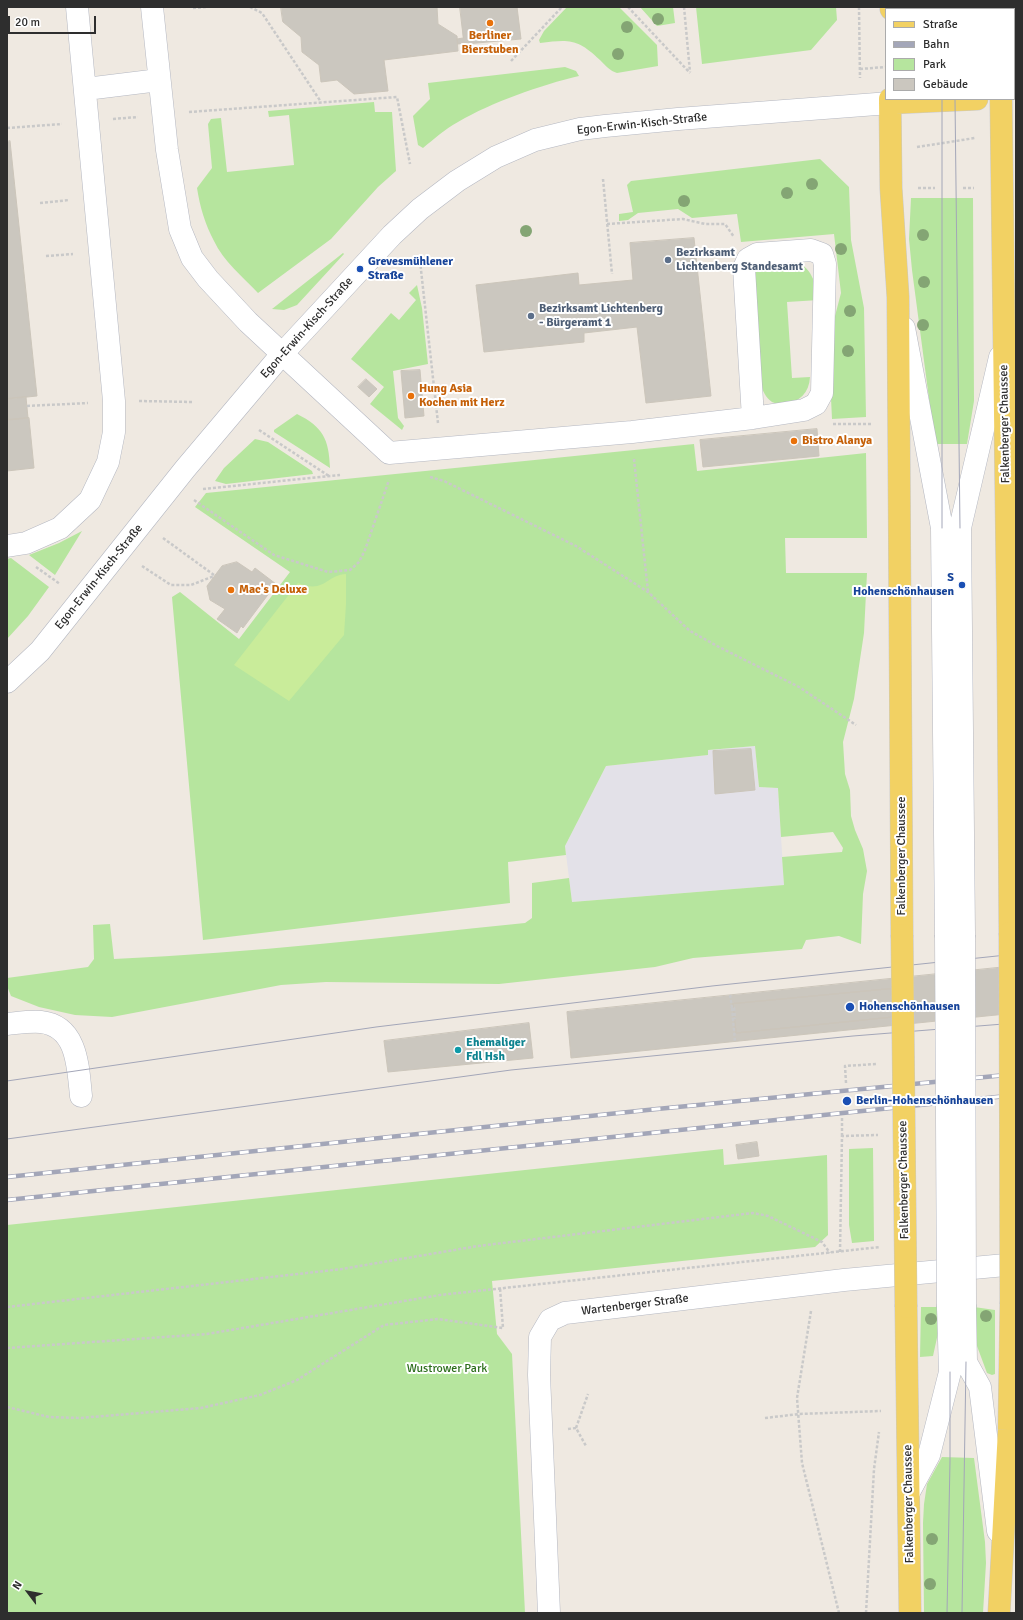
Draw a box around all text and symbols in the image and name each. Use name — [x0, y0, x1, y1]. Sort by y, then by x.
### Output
scale bar — [10, 8, 98, 34]
legend — [885, 8, 1015, 100]
text: 20 m — [15, 15, 40, 30]
text: Straße — [923, 17, 958, 32]
marker: Berliner Bierstuben — [485, 18, 495, 28]
place label: Berliner Bierstuben — [461, 29, 519, 57]
text: Bahn — [923, 37, 949, 52]
text: Park — [923, 57, 946, 72]
text: Gebäude — [923, 77, 968, 92]
street label: Egon-Erwin-Kisch-Straße — [576, 110, 708, 138]
place label: Bezirksamt Lichtenberg Standesamt — [676, 246, 803, 274]
place label: Grevesmühlener Straße — [368, 255, 453, 283]
marker: Bezirksamt Lichtenberg Standesamt — [663, 255, 673, 265]
marker: Grevesmühlener Straße — [355, 264, 365, 274]
street label: Egon-Erwin-Kisch-Straße — [258, 274, 356, 382]
place label: Bezirksamt Lichtenberg - Bürgeramt 1 — [539, 302, 663, 330]
marker: Bezirksamt Lichtenberg - Bürgeramt 1 — [526, 311, 536, 321]
street label: Falkenberger Chaussee — [997, 364, 1013, 484]
place label: Hung Asia Kochen mit Herz — [419, 382, 505, 410]
marker: Hung Asia Kochen mit Herz — [406, 391, 416, 401]
place label: Bistro Alanya — [802, 434, 872, 448]
marker: Bistro Alanya — [789, 436, 799, 446]
street label: Egon-Erwin-Kisch-Straße — [52, 522, 146, 632]
place label: S Hohenschönhausen — [853, 571, 954, 599]
marker: S Hohenschönhausen — [957, 580, 967, 590]
place label: Mac's Deluxe — [239, 583, 307, 597]
marker: Mac's Deluxe — [226, 585, 236, 595]
street label: Falkenberger Chaussee — [895, 797, 909, 915]
place label: Hohenschönhausen — [859, 1000, 960, 1014]
marker: Hohenschönhausen — [844, 1001, 856, 1013]
place label: Ehemaliger Fdl Hsh — [466, 1036, 526, 1064]
marker: Ehemaliger Fdl Hsh — [453, 1045, 463, 1055]
place label: Berlin-Hohenschönhausen — [856, 1094, 993, 1108]
marker: Berlin-Hohenschönhausen — [841, 1095, 853, 1107]
street label: Falkenberger Chaussee — [896, 1120, 912, 1240]
street label: Wartenberger Straße — [581, 1291, 689, 1319]
park label: Wustrower Park — [407, 1362, 487, 1376]
street label: Falkenberger Chaussee — [901, 1444, 917, 1564]
north arrow — [8, 1572, 48, 1612]
text: N — [10, 1579, 25, 1592]

